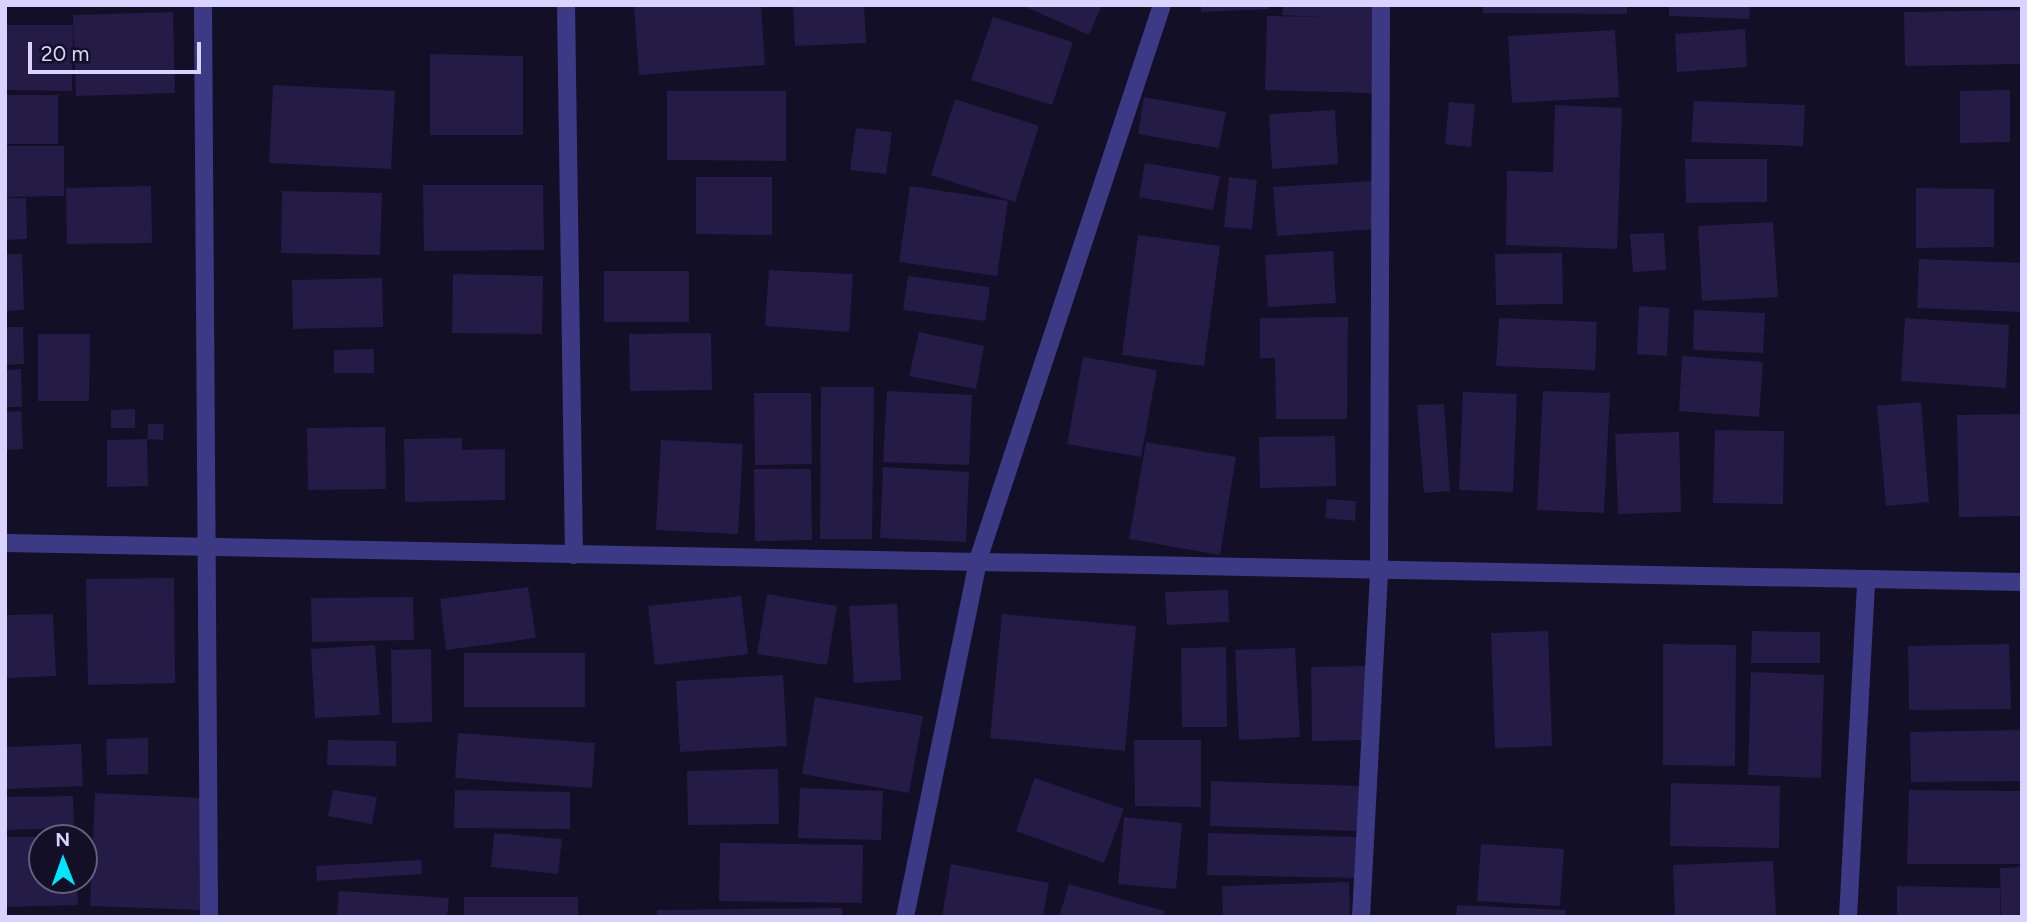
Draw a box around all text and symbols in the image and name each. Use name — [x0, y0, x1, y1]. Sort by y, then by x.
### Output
scale bar — [32, 28, 205, 72]
text: 20 m — [41, 41, 89, 66]
north arrow — [28, 824, 98, 894]
text: N — [55, 828, 70, 851]

